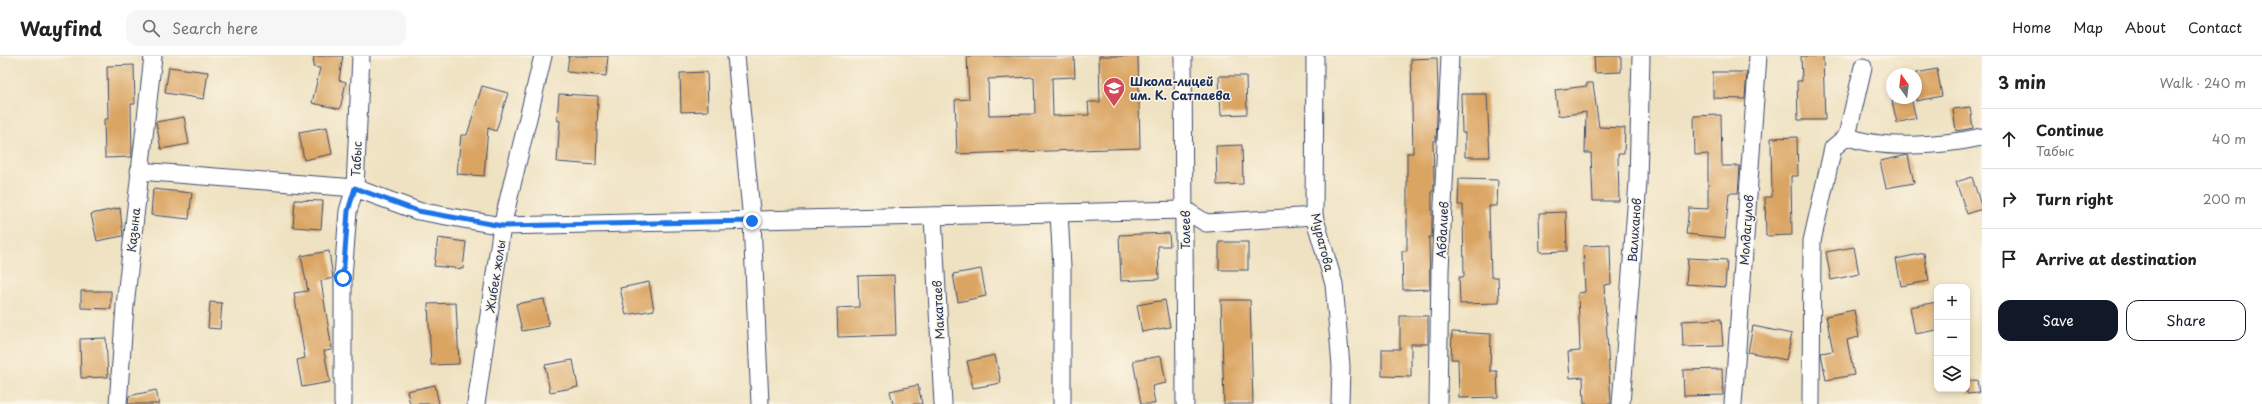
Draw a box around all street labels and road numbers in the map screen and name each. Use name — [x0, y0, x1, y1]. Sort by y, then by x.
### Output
street label: Табыс — [346, 141, 366, 177]
street label: Молдагулов — [1735, 194, 1757, 266]
street label: Валиханов — [1623, 197, 1645, 263]
street label: Абдалиев — [1432, 201, 1452, 259]
street label: Казына — [122, 206, 144, 253]
street label: Толеев — [1176, 210, 1194, 250]
street label: Муратова — [1307, 211, 1339, 274]
street label: Жибек жолы — [480, 238, 510, 314]
street label: Макатаев — [927, 280, 949, 340]

